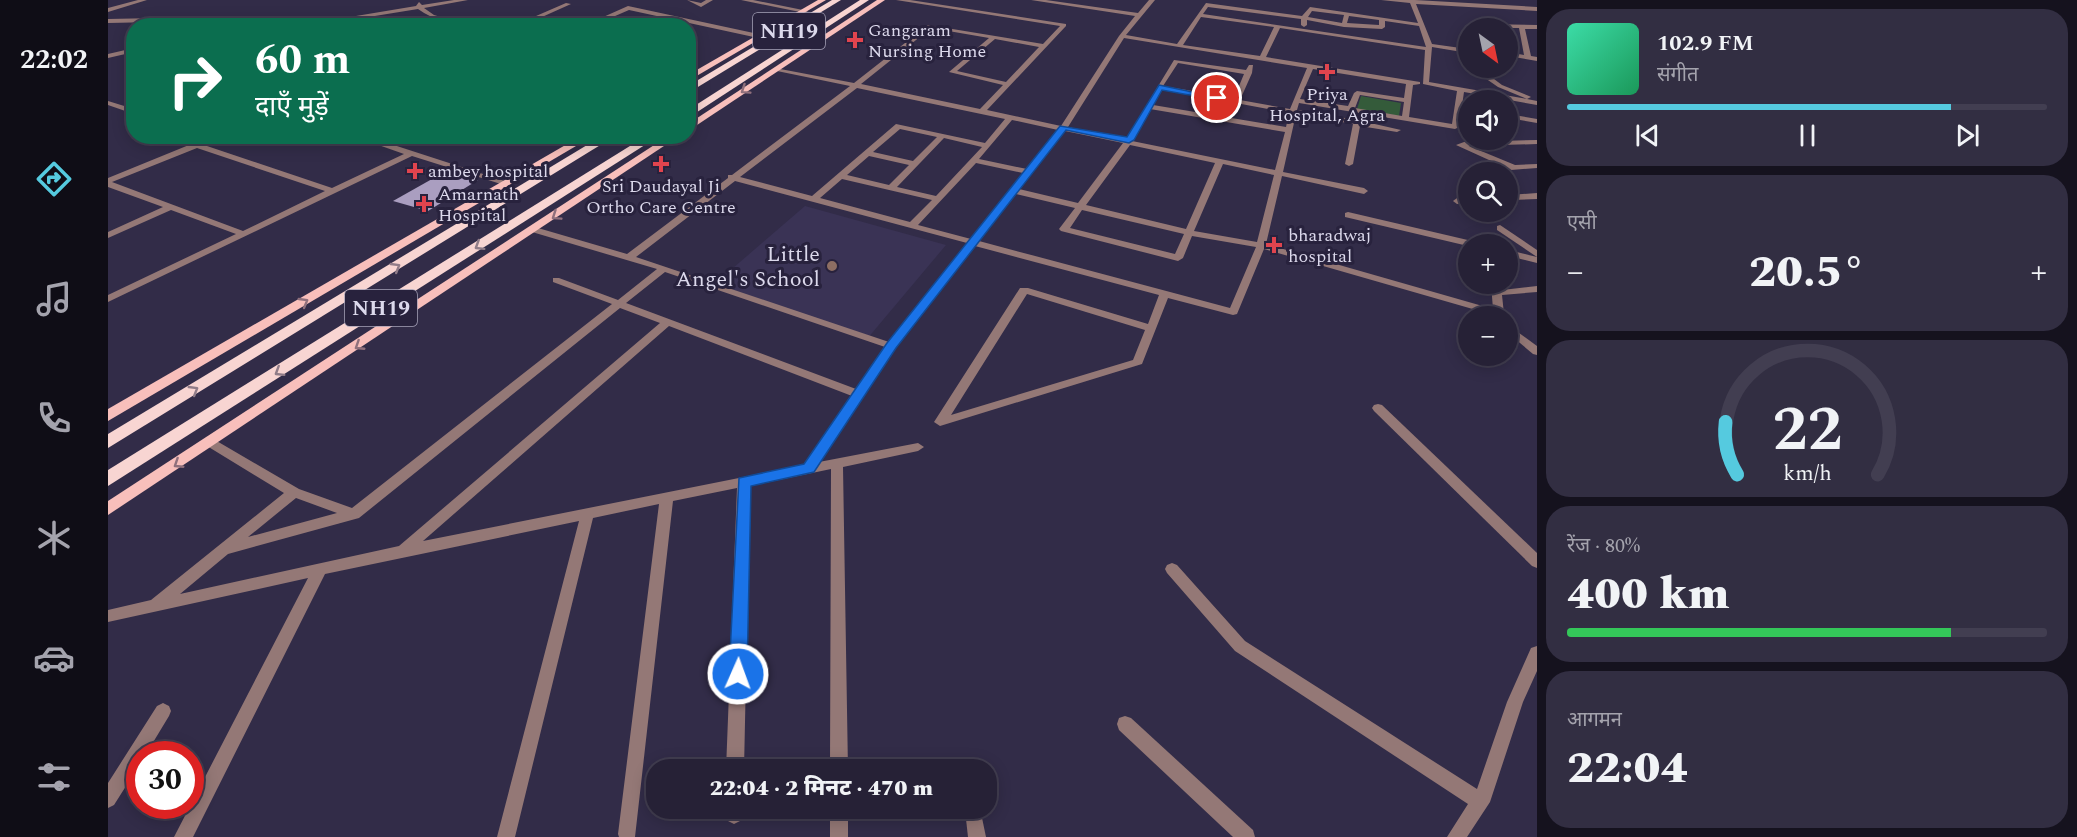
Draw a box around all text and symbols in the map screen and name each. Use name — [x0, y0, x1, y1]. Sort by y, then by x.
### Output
road number: NH19 — [753, 13, 825, 49]
place label: Gangaram Nursing Home — [868, 17, 986, 65]
north arrow — [1458, 18, 1518, 78]
map controls — [1458, 18, 1518, 366]
text: 102.9 FM — [1657, 27, 1754, 60]
text: 60 m — [255, 29, 350, 92]
marker: Gangaram Nursing Home — [846, 31, 864, 49]
text: 22:02 — [20, 39, 88, 81]
icon: right — [156, 42, 234, 120]
text: संगीत — [1657, 60, 1698, 90]
marker: Priya Hospital, Agra — [1318, 63, 1336, 81]
pin — [1191, 72, 1242, 123]
icon: arrive — [1200, 81, 1233, 114]
place label: Priya Hospital, Agra — [1269, 81, 1385, 129]
one-way arrow — [741, 83, 752, 94]
text: दाएँ मुड़ें — [255, 86, 329, 128]
button: sound — [1458, 90, 1518, 150]
icon: previous — [1631, 119, 1664, 152]
icon: pause — [1791, 119, 1824, 152]
icon: next — [1951, 119, 1984, 152]
marker: Sri Daudayal Ji Ortho Care Centre — [652, 155, 670, 173]
icon: directions — [33, 158, 75, 200]
place label: ambey hospital — [428, 158, 548, 185]
marker: ambey hospital — [406, 162, 424, 180]
button: search — [1458, 162, 1518, 222]
place label: Sri Daudayal Ji Ortho Care Centre — [586, 173, 736, 221]
place label: Amarnath Hospital — [438, 181, 519, 229]
marker: Amarnath Hospital — [415, 195, 433, 213]
one-way arrow — [552, 208, 563, 219]
text: एसी — [1567, 208, 1597, 238]
place label: bharadwaj hospital — [1288, 222, 1371, 270]
button: + — [1458, 234, 1518, 294]
marker: bharadwaj hospital — [1265, 236, 1283, 254]
one-way arrow — [475, 238, 486, 249]
place label: Little Angel's School — [676, 238, 820, 296]
text: 20.5° — [1749, 238, 1865, 307]
text: − — [1567, 247, 1584, 297]
text: + — [2030, 247, 2047, 297]
marker: Little Angel's School — [825, 259, 839, 273]
one-way arrow — [390, 262, 400, 274]
icon: music — [33, 278, 75, 320]
road number: NH19 — [345, 290, 417, 326]
one-way arrow — [298, 298, 308, 309]
button: − — [1458, 306, 1518, 366]
one-way arrow — [354, 339, 365, 350]
one-way arrow — [275, 364, 285, 376]
text: 22 — [1772, 384, 1842, 479]
one-way arrow — [188, 386, 198, 398]
icon: phone — [33, 397, 75, 439]
one-way arrow — [174, 457, 184, 469]
text: km/h — [1783, 458, 1831, 491]
icon: climate — [33, 517, 75, 559]
text: रेंज · 80% — [1567, 531, 1640, 561]
text: 400 km — [1567, 560, 1729, 629]
icon: car — [33, 637, 75, 679]
position arrow — [706, 642, 770, 706]
text: आगमन — [1567, 705, 1622, 735]
text: 22:04 — [1567, 734, 1688, 803]
speed limit sign: 30 — [126, 741, 204, 819]
icon: filters — [33, 756, 75, 798]
text: 22:04 · 2 मिनट · 470 m — [710, 772, 933, 805]

